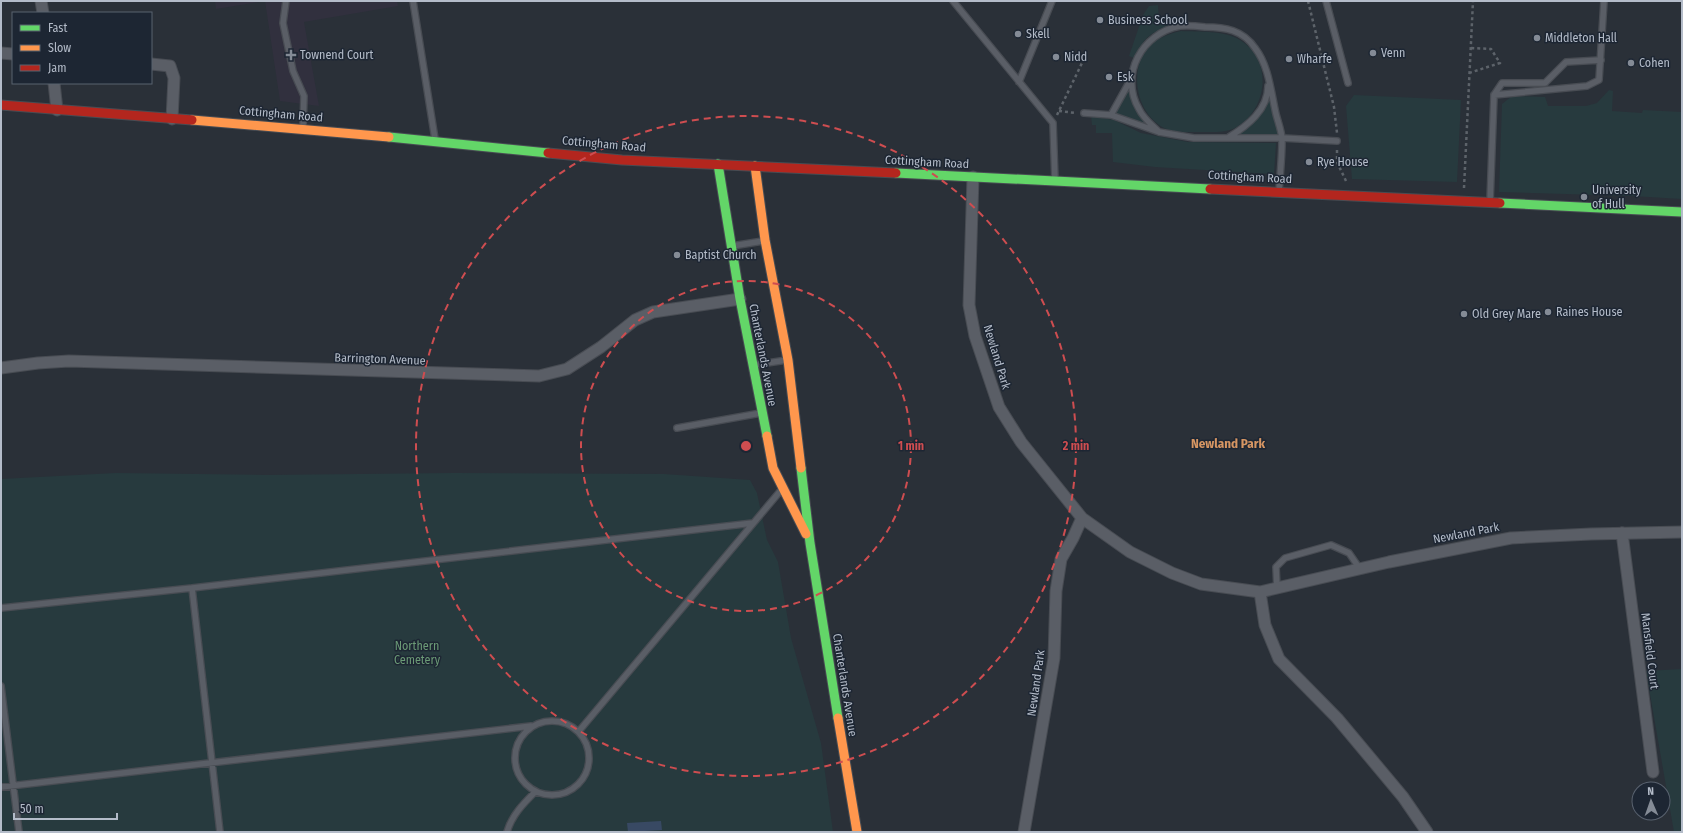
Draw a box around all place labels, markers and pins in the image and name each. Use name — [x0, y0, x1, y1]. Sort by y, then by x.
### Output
place label: Business School — [1108, 13, 1187, 27]
marker: Business School — [1095, 15, 1105, 25]
place label: Skell — [1026, 27, 1050, 41]
marker: Skell — [1013, 29, 1023, 39]
place label: Middleton Hall — [1545, 31, 1617, 45]
marker: Middleton Hall — [1532, 33, 1542, 43]
place label: Venn — [1381, 46, 1405, 60]
place label: Townend Court — [300, 48, 374, 62]
marker: Venn — [1368, 48, 1378, 58]
marker: Townend Court — [285, 49, 297, 61]
place label: Nidd — [1064, 50, 1087, 64]
marker: Nidd — [1051, 52, 1061, 62]
place label: Wharfe — [1297, 52, 1332, 66]
marker: Wharfe — [1284, 54, 1294, 64]
place label: Cohen — [1639, 56, 1670, 70]
marker: Cohen — [1626, 58, 1636, 68]
place label: Esk — [1117, 70, 1134, 84]
marker: Esk — [1104, 72, 1114, 82]
place label: Rye House — [1317, 155, 1369, 169]
marker: Rye House — [1304, 157, 1314, 167]
place label: University of Hull — [1592, 183, 1642, 211]
marker: University of Hull — [1579, 192, 1589, 202]
place label: Baptist Church — [685, 248, 757, 262]
marker: Baptist Church — [672, 250, 682, 260]
place label: Raines House — [1556, 305, 1623, 319]
place label: Old Grey Mare — [1472, 307, 1541, 321]
marker: Raines House — [1543, 307, 1553, 317]
marker: Old Grey Mare — [1459, 309, 1469, 319]
centre of rings — [739, 439, 753, 453]

